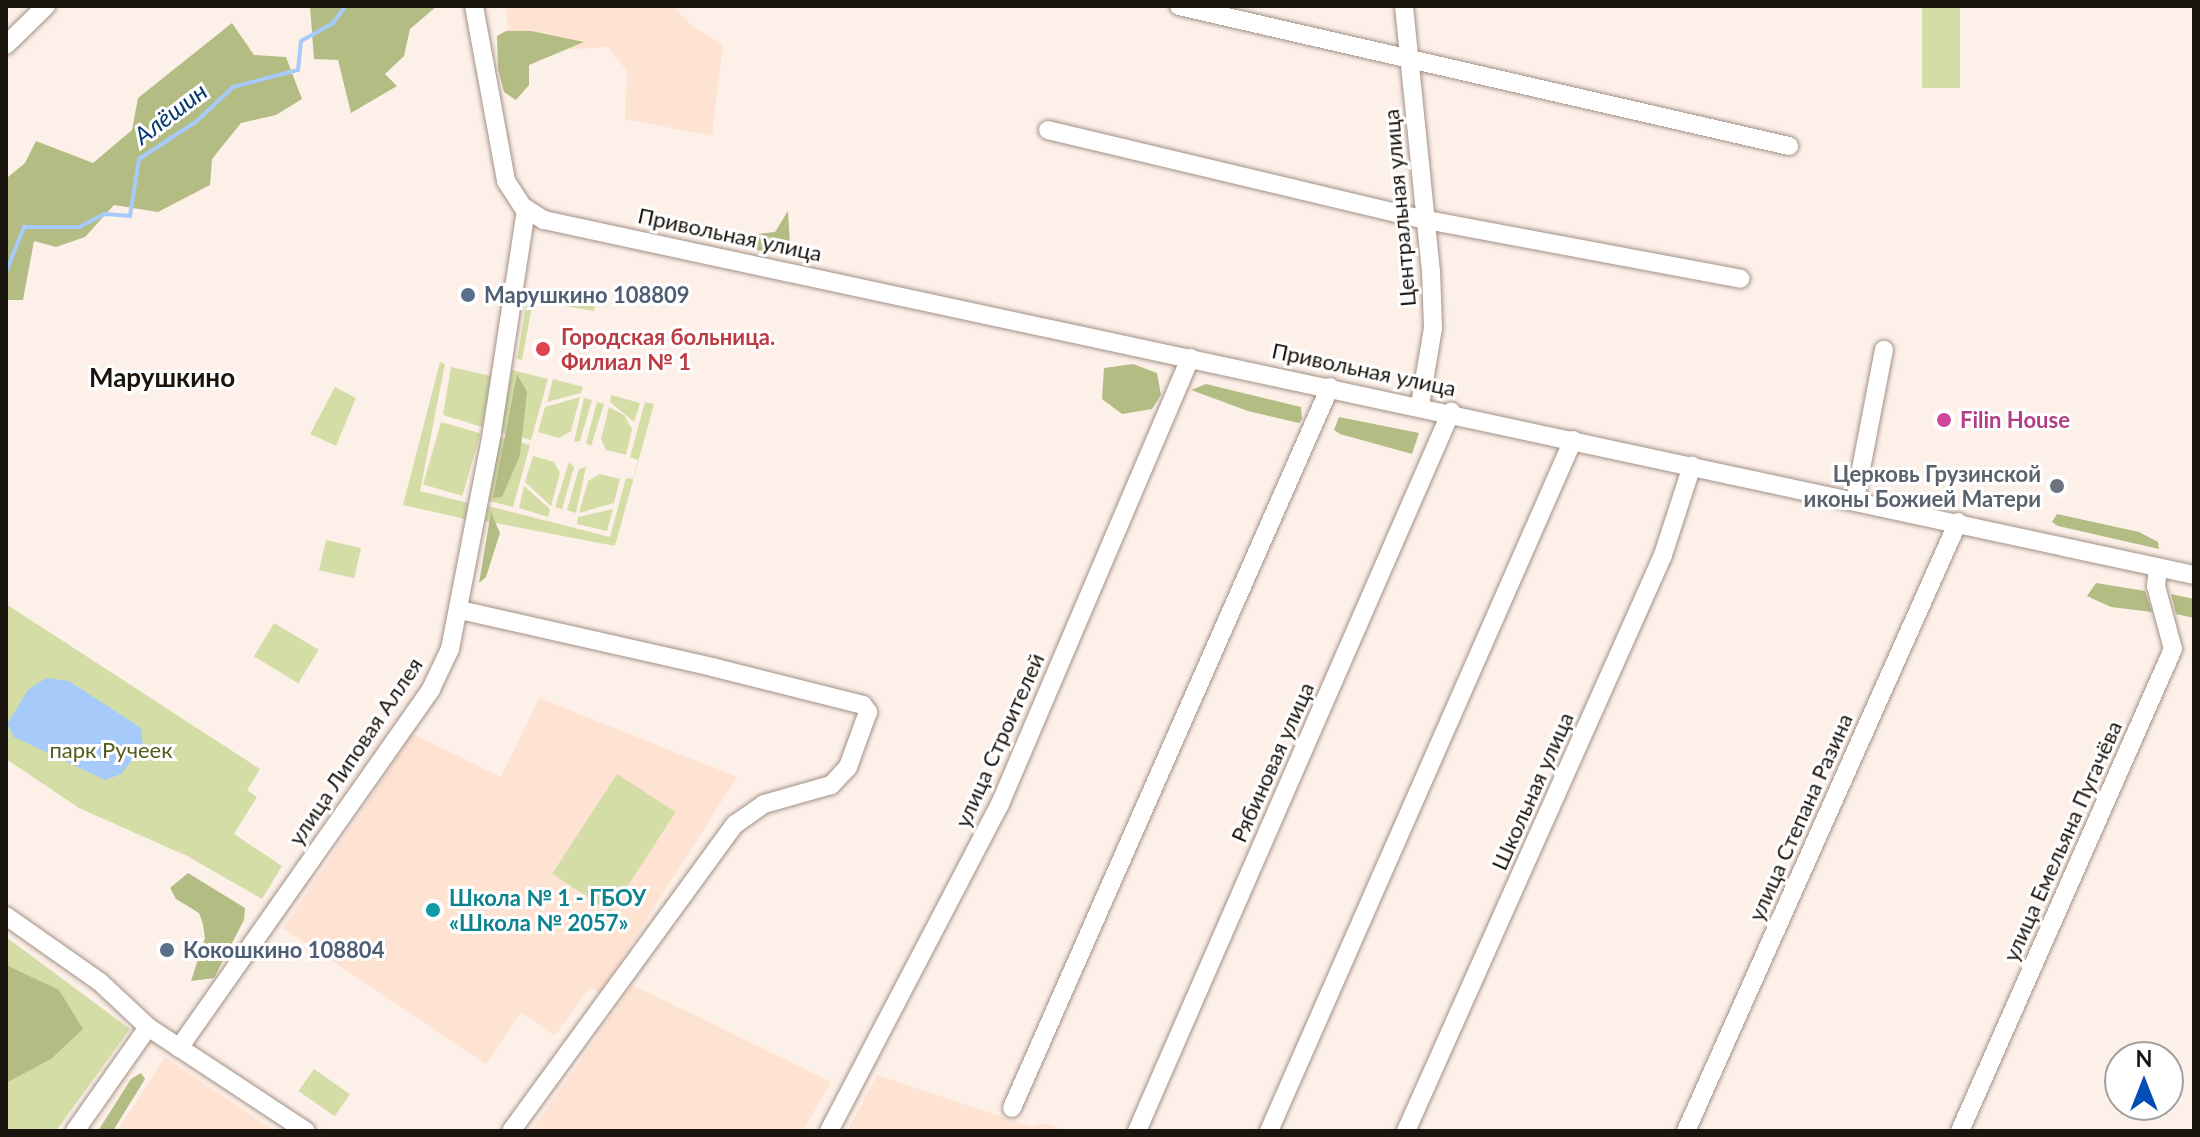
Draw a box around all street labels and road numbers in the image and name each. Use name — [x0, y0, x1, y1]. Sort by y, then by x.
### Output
street label: Центральная улица — [1377, 108, 1421, 308]
street label: Привольная улица — [636, 202, 824, 266]
street label: Привольная улица — [1270, 337, 1458, 401]
street label: улица Строителей — [949, 649, 1049, 831]
street label: улица Липовая Аллея — [282, 652, 428, 850]
street label: Рябиновая улица — [1225, 678, 1319, 846]
street label: Школьная улица — [1485, 708, 1579, 874]
street label: улица Степана Разина — [1742, 709, 1858, 925]
street label: улица Емельяна Пугачёва — [1997, 717, 2127, 965]

